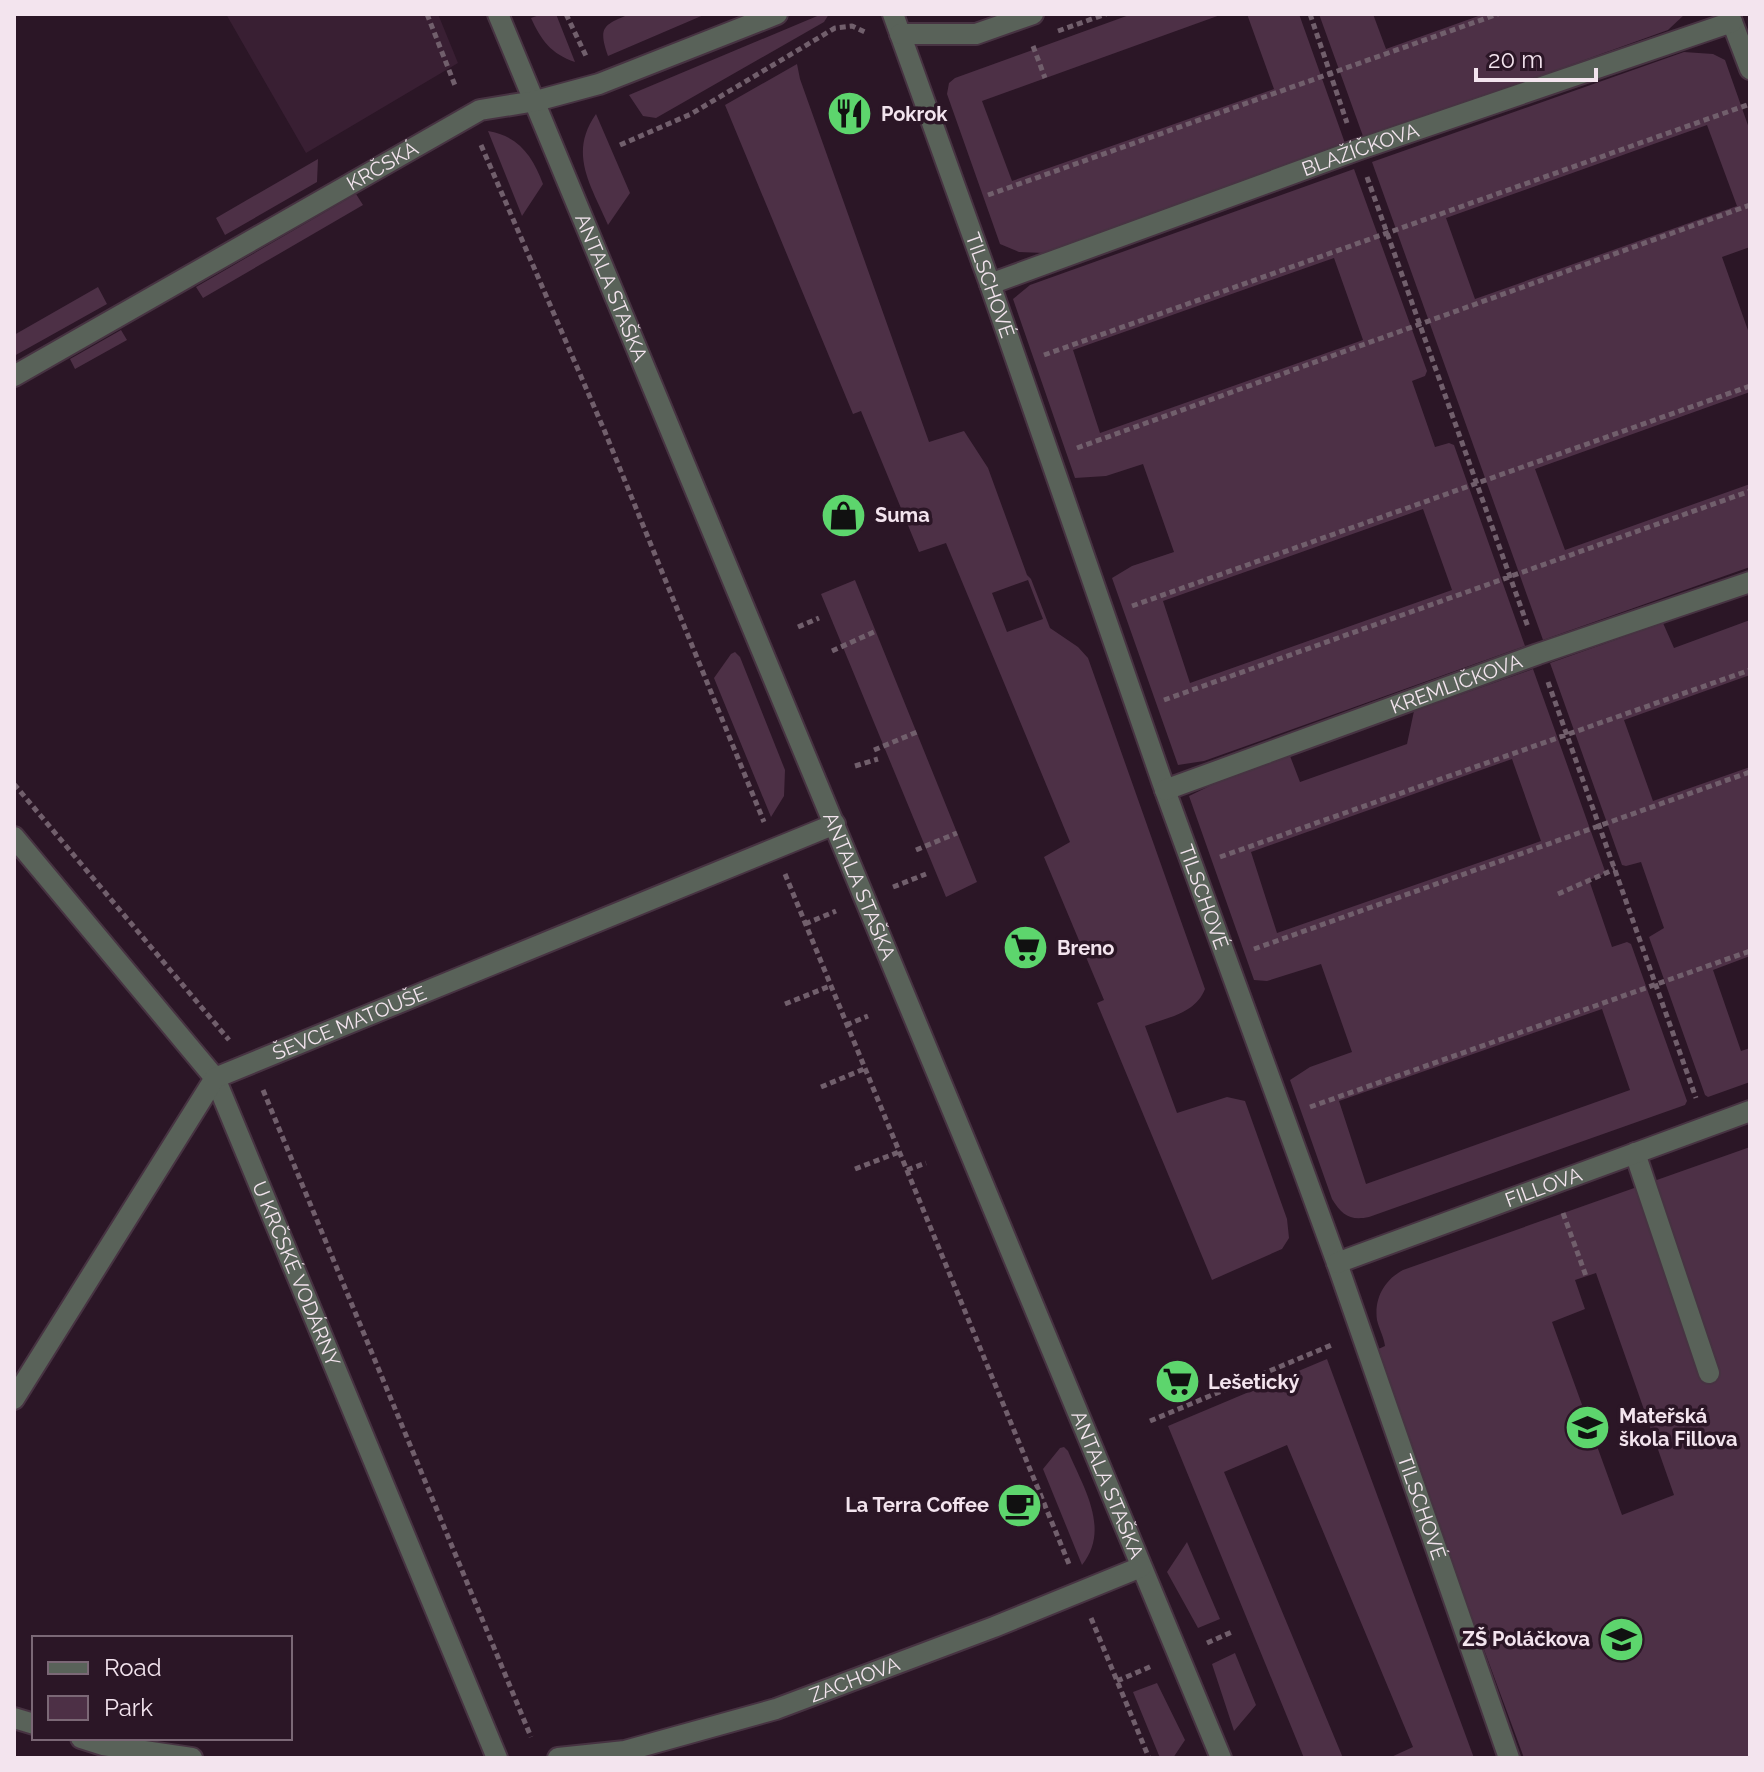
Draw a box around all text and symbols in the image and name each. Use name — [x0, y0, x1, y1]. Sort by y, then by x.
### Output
scale bar — [1476, 32, 1596, 82]
text: 20 m — [1488, 45, 1543, 74]
restaurant icon: Pokrok — [826, 90, 874, 138]
place label: Pokrok — [881, 102, 948, 126]
street label: BLAŽÍČKOVA — [1299, 118, 1422, 181]
street label: KRČSKÁ — [342, 136, 423, 196]
street label: ANTALA STAŠKA — [570, 210, 653, 365]
street label: TILSCHOVÉ — [961, 229, 1020, 341]
shop icon: Suma — [820, 491, 868, 539]
place label: Suma — [875, 503, 930, 527]
street label: KREMLIČKOVA — [1387, 649, 1526, 719]
street label: ANTALA STAŠKA — [818, 809, 901, 964]
street label: TILSCHOVÉ — [1174, 841, 1234, 953]
supermarket icon: Breno — [1002, 924, 1050, 972]
place label: Breno — [1057, 936, 1114, 960]
street label: ŠEVCE MATOUŠE — [268, 981, 430, 1065]
street label: FILLOVA — [1502, 1162, 1586, 1212]
street label: U KRČSKÉ VODÁRNY — [247, 1178, 345, 1370]
supermarket icon: Lešetický — [1153, 1358, 1201, 1406]
place label: Lešetický — [1208, 1370, 1300, 1394]
school or university icon: Mateřská škola Fillova — [1564, 1403, 1612, 1451]
place label: Mateřská škola Fillova — [1619, 1404, 1737, 1451]
street label: ANTALA STAŠKA — [1066, 1407, 1149, 1563]
street label: TILSCHOVÉ — [1392, 1451, 1451, 1563]
cafe icon: La Terra Coffee — [996, 1481, 1044, 1529]
place label: La Terra Coffee — [845, 1493, 989, 1517]
school or university icon: ZŠ Poláčkova — [1597, 1615, 1645, 1663]
place label: ZŠ Poláčkova — [1462, 1626, 1590, 1651]
legend — [32, 1636, 292, 1740]
street label: ZACHOVA — [806, 1651, 903, 1707]
text: Road — [104, 1653, 162, 1682]
text: Park — [104, 1693, 153, 1722]

